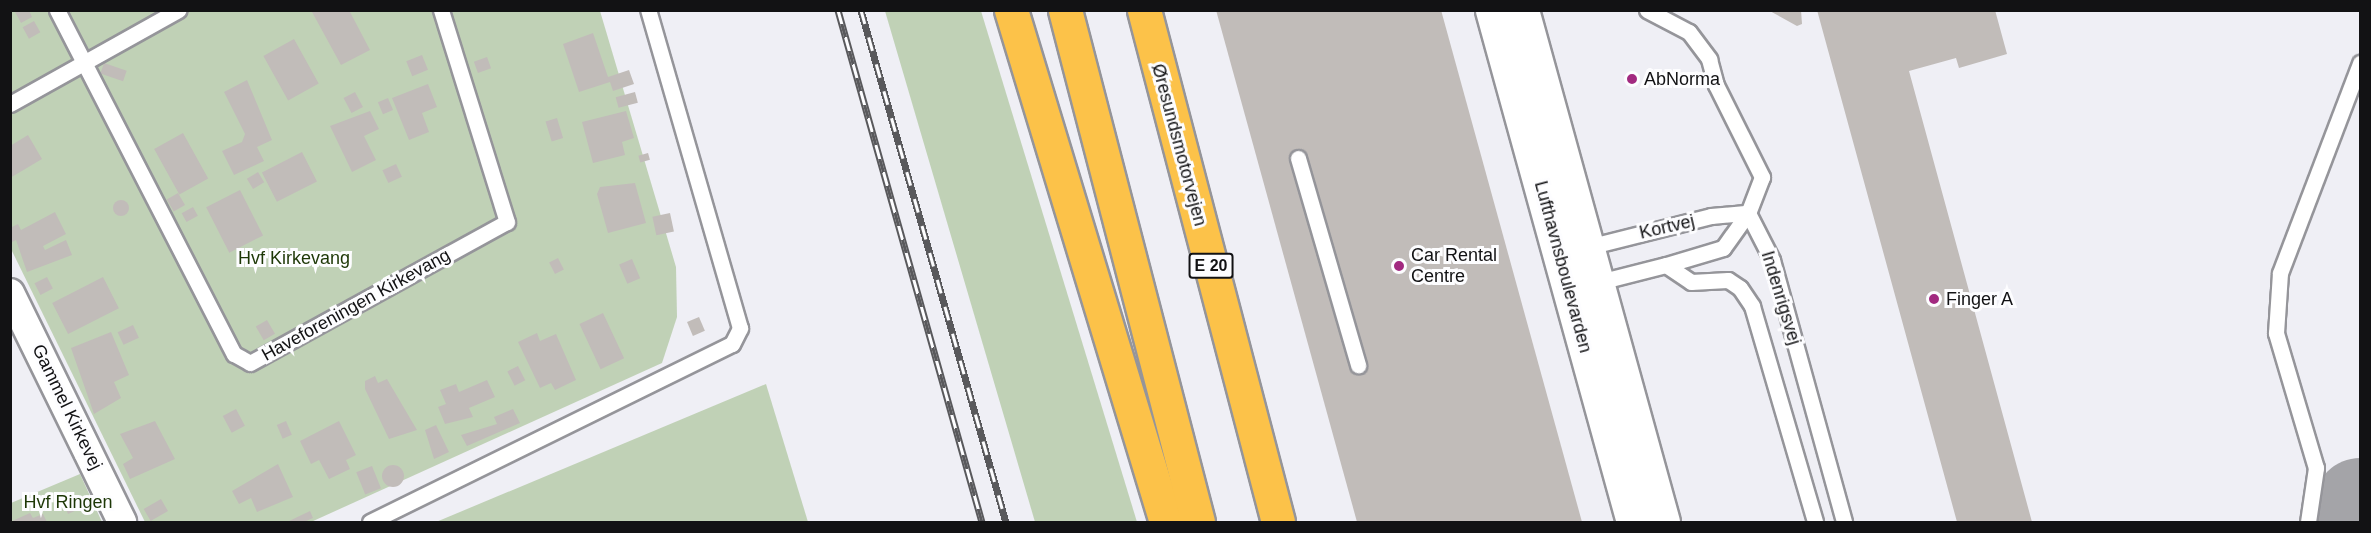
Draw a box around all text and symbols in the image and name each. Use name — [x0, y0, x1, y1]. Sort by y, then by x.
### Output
street label: Øresundsmotorvejen — [1147, 62, 1211, 228]
place label: AbNorma — [1644, 68, 1720, 90]
marker: AbNorma — [1625, 72, 1639, 86]
street label: Lufthavnsboulevarden — [1530, 179, 1596, 355]
street label: Kortvej — [1637, 210, 1697, 244]
street label: Haveforeningen Kirkevang — [258, 244, 454, 366]
place label: Car Rental Centre — [1411, 245, 1497, 288]
park label: Hvf Kirkevang — [238, 247, 350, 269]
street label: Indenrigsvej — [1756, 248, 1806, 348]
road number: E 20 — [1188, 253, 1234, 279]
marker: Car Rental Centre — [1392, 259, 1406, 273]
place label: Finger A — [1946, 288, 2014, 310]
marker: Finger A — [1927, 292, 1941, 306]
street label: Gammel Kirkevej — [27, 341, 107, 473]
park label: Hvf Ringen — [23, 491, 113, 513]

